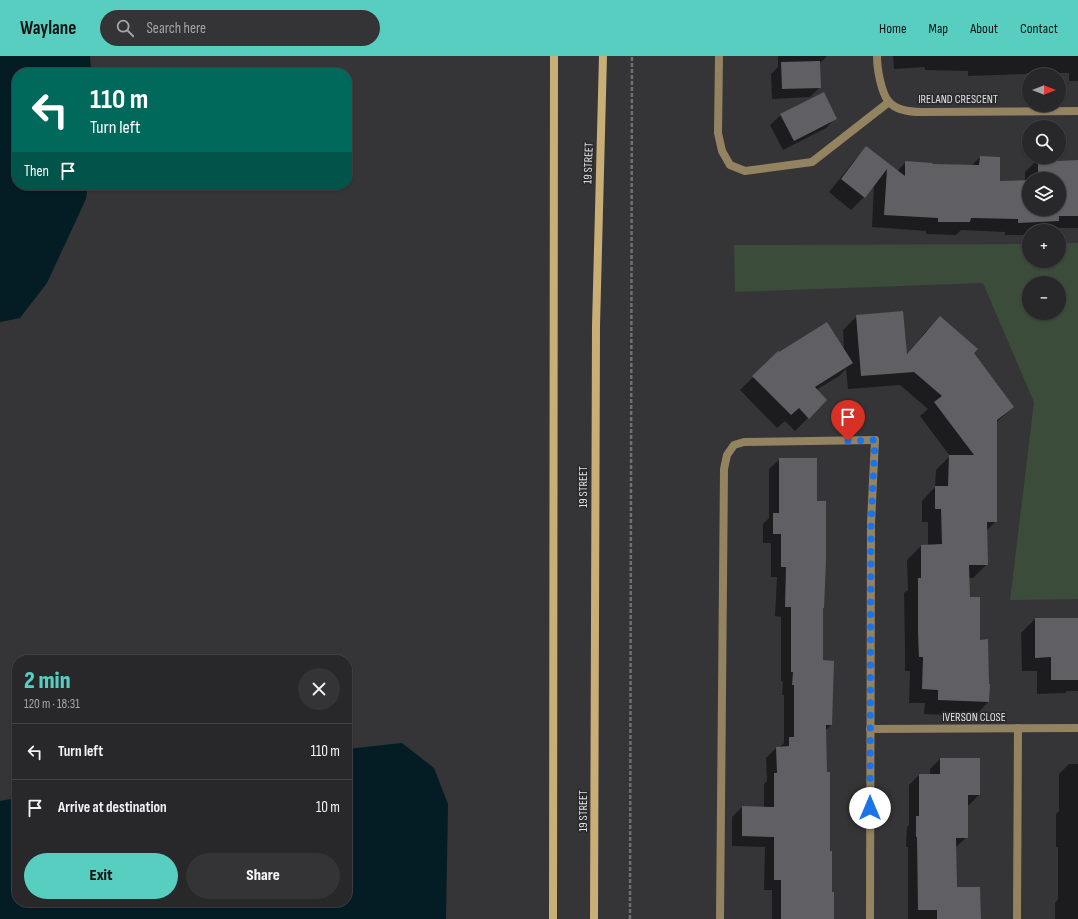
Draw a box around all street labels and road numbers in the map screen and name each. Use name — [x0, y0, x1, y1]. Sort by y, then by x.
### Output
street label: IRELAND CRESCENT — [918, 92, 998, 107]
street label: 19 STREET — [580, 142, 597, 184]
street label: 19 STREET — [576, 466, 591, 508]
street label: IVERSON CLOSE — [942, 710, 1006, 725]
street label: 19 STREET — [576, 790, 591, 832]

